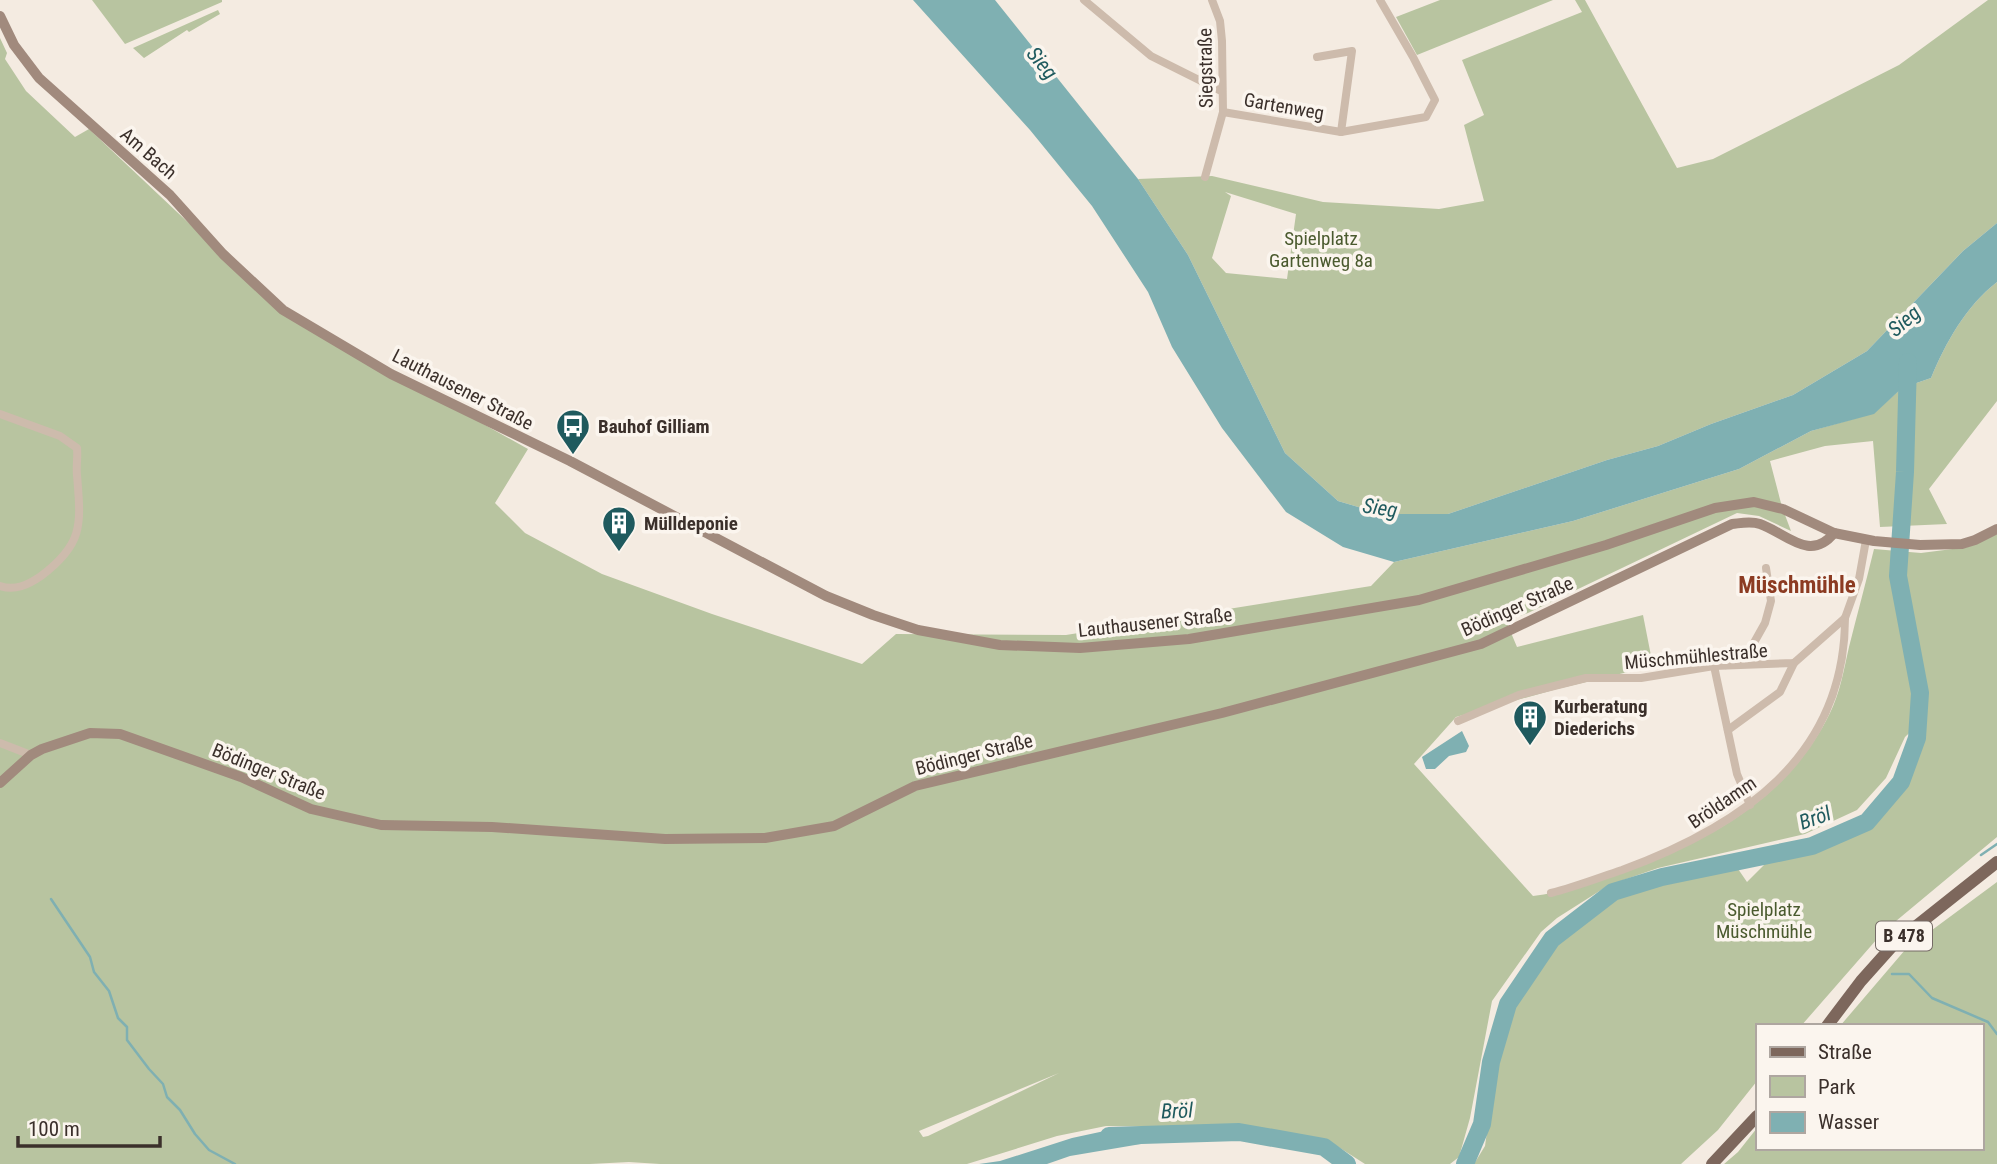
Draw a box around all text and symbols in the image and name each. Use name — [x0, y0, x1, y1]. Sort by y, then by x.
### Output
street label: Siegstraße — [1193, 28, 1218, 108]
water label: Sieg — [1022, 42, 1062, 84]
street label: Gartenweg — [1242, 88, 1326, 125]
street label: Am Bach — [116, 123, 182, 184]
park label: Spielplatz Gartenweg 8a — [1269, 227, 1373, 272]
water label: Sieg — [1883, 301, 1925, 341]
street label: Lauthausener Straße — [388, 344, 537, 435]
bus stop icon: Bauhof Gilliam — [554, 407, 592, 456]
place label: Bauhof Gilliam — [598, 415, 710, 438]
water label: Sieg — [1361, 493, 1399, 523]
building icon: Mülldeponie — [600, 504, 638, 553]
place label: Mülldeponie — [644, 512, 738, 535]
street label: Bödinger Straße — [1458, 571, 1577, 641]
district label: Müschmühle — [1738, 572, 1856, 599]
street label: Lauthausener Straße — [1077, 603, 1233, 642]
street label: Müschmühlestraße — [1623, 639, 1769, 674]
place label: Kurberatung Diederichs — [1554, 695, 1647, 740]
building icon: Kurberatung Diederichs — [1511, 698, 1549, 747]
street label: Bödinger Straße — [913, 729, 1035, 780]
street label: Bödinger Straße — [209, 738, 329, 805]
street label: Bröldamm — [1684, 771, 1761, 833]
water label: Bröl — [1796, 801, 1834, 835]
park label: Spielplatz Müschmühle — [1716, 898, 1812, 943]
road number: B 478 — [1876, 922, 1932, 951]
legend — [1756, 1024, 1983, 1150]
text: Straße — [1818, 1040, 1872, 1064]
text: Park — [1818, 1075, 1856, 1099]
water label: Bröl — [1161, 1098, 1194, 1124]
scale bar — [18, 1104, 159, 1148]
text: Wasser — [1818, 1110, 1879, 1134]
text: 100 m — [28, 1117, 80, 1141]

